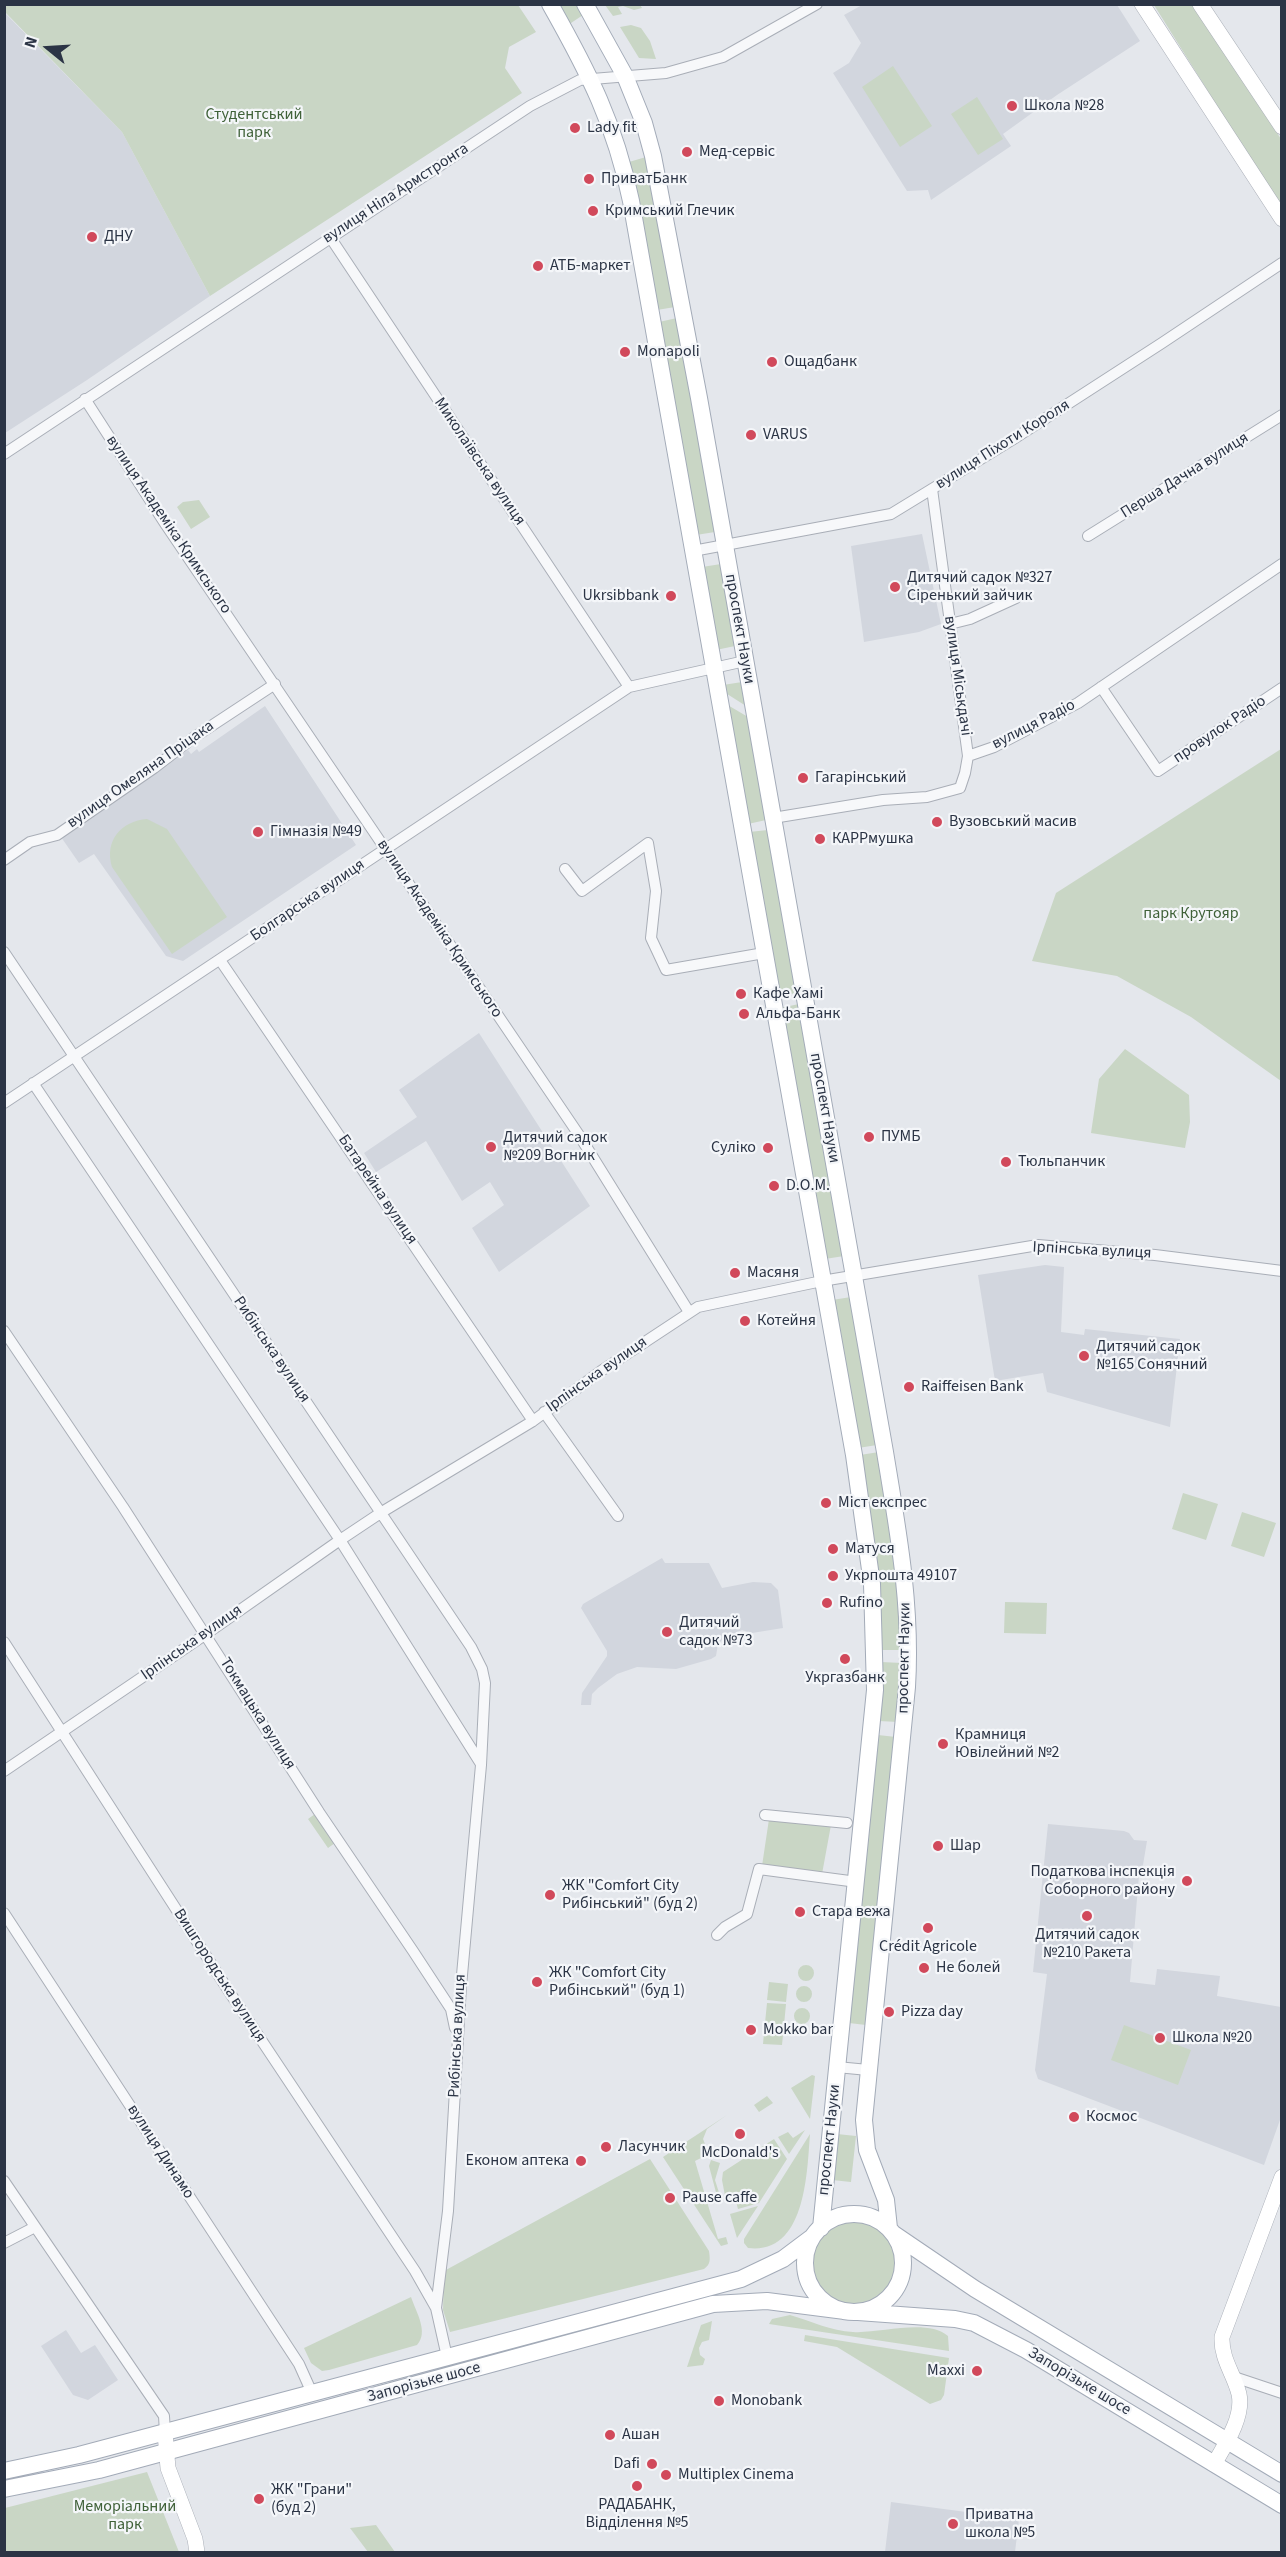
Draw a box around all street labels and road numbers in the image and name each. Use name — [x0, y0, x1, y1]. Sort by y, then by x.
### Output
street label: вулиця Ніла Армстронга — [319, 140, 473, 248]
street label: Миколаївська вулиця — [429, 394, 529, 530]
street label: вулиця Піхоти Короля — [932, 396, 1074, 494]
street label: Перша Дачна вулиця — [1117, 429, 1253, 523]
street label: вулиця Академіка Кримського — [101, 432, 235, 618]
street label: проспект Науки — [720, 572, 758, 686]
street label: вулиця Міськдачі — [939, 615, 975, 737]
street label: провулок Радіо — [1170, 692, 1270, 768]
street label: вулиця Радіо — [989, 696, 1079, 754]
street label: вулиця Омеляна Пріцака — [64, 717, 218, 833]
street label: вулиця Академіка Кримського — [372, 836, 506, 1022]
street label: Болгарська вулиця — [247, 856, 369, 946]
street label: проспект Науки — [805, 1051, 843, 1165]
street label: Батарейна вулиця — [333, 1131, 421, 1249]
street label: Ірпінська вулиця — [1032, 1238, 1152, 1264]
street label: Рибінська вулиця — [228, 1293, 314, 1407]
street label: Ірпінська вулиця — [543, 1333, 651, 1417]
street label: Ірпінська вулиця — [138, 1601, 246, 1685]
street label: проспект Науки — [894, 1602, 916, 1714]
street label: Токмацька вулиця — [215, 1655, 299, 1773]
street label: Вишгородська вулиця — [169, 1906, 269, 2046]
street label: Рибінська вулиця — [445, 1974, 471, 2098]
street label: проспект Науки — [815, 2083, 845, 2197]
street label: вулиця Динамо — [122, 2101, 198, 2203]
street label: Запорізьке шосе — [1024, 2344, 1134, 2420]
street label: Запорізьке шосе — [365, 2359, 483, 2407]

